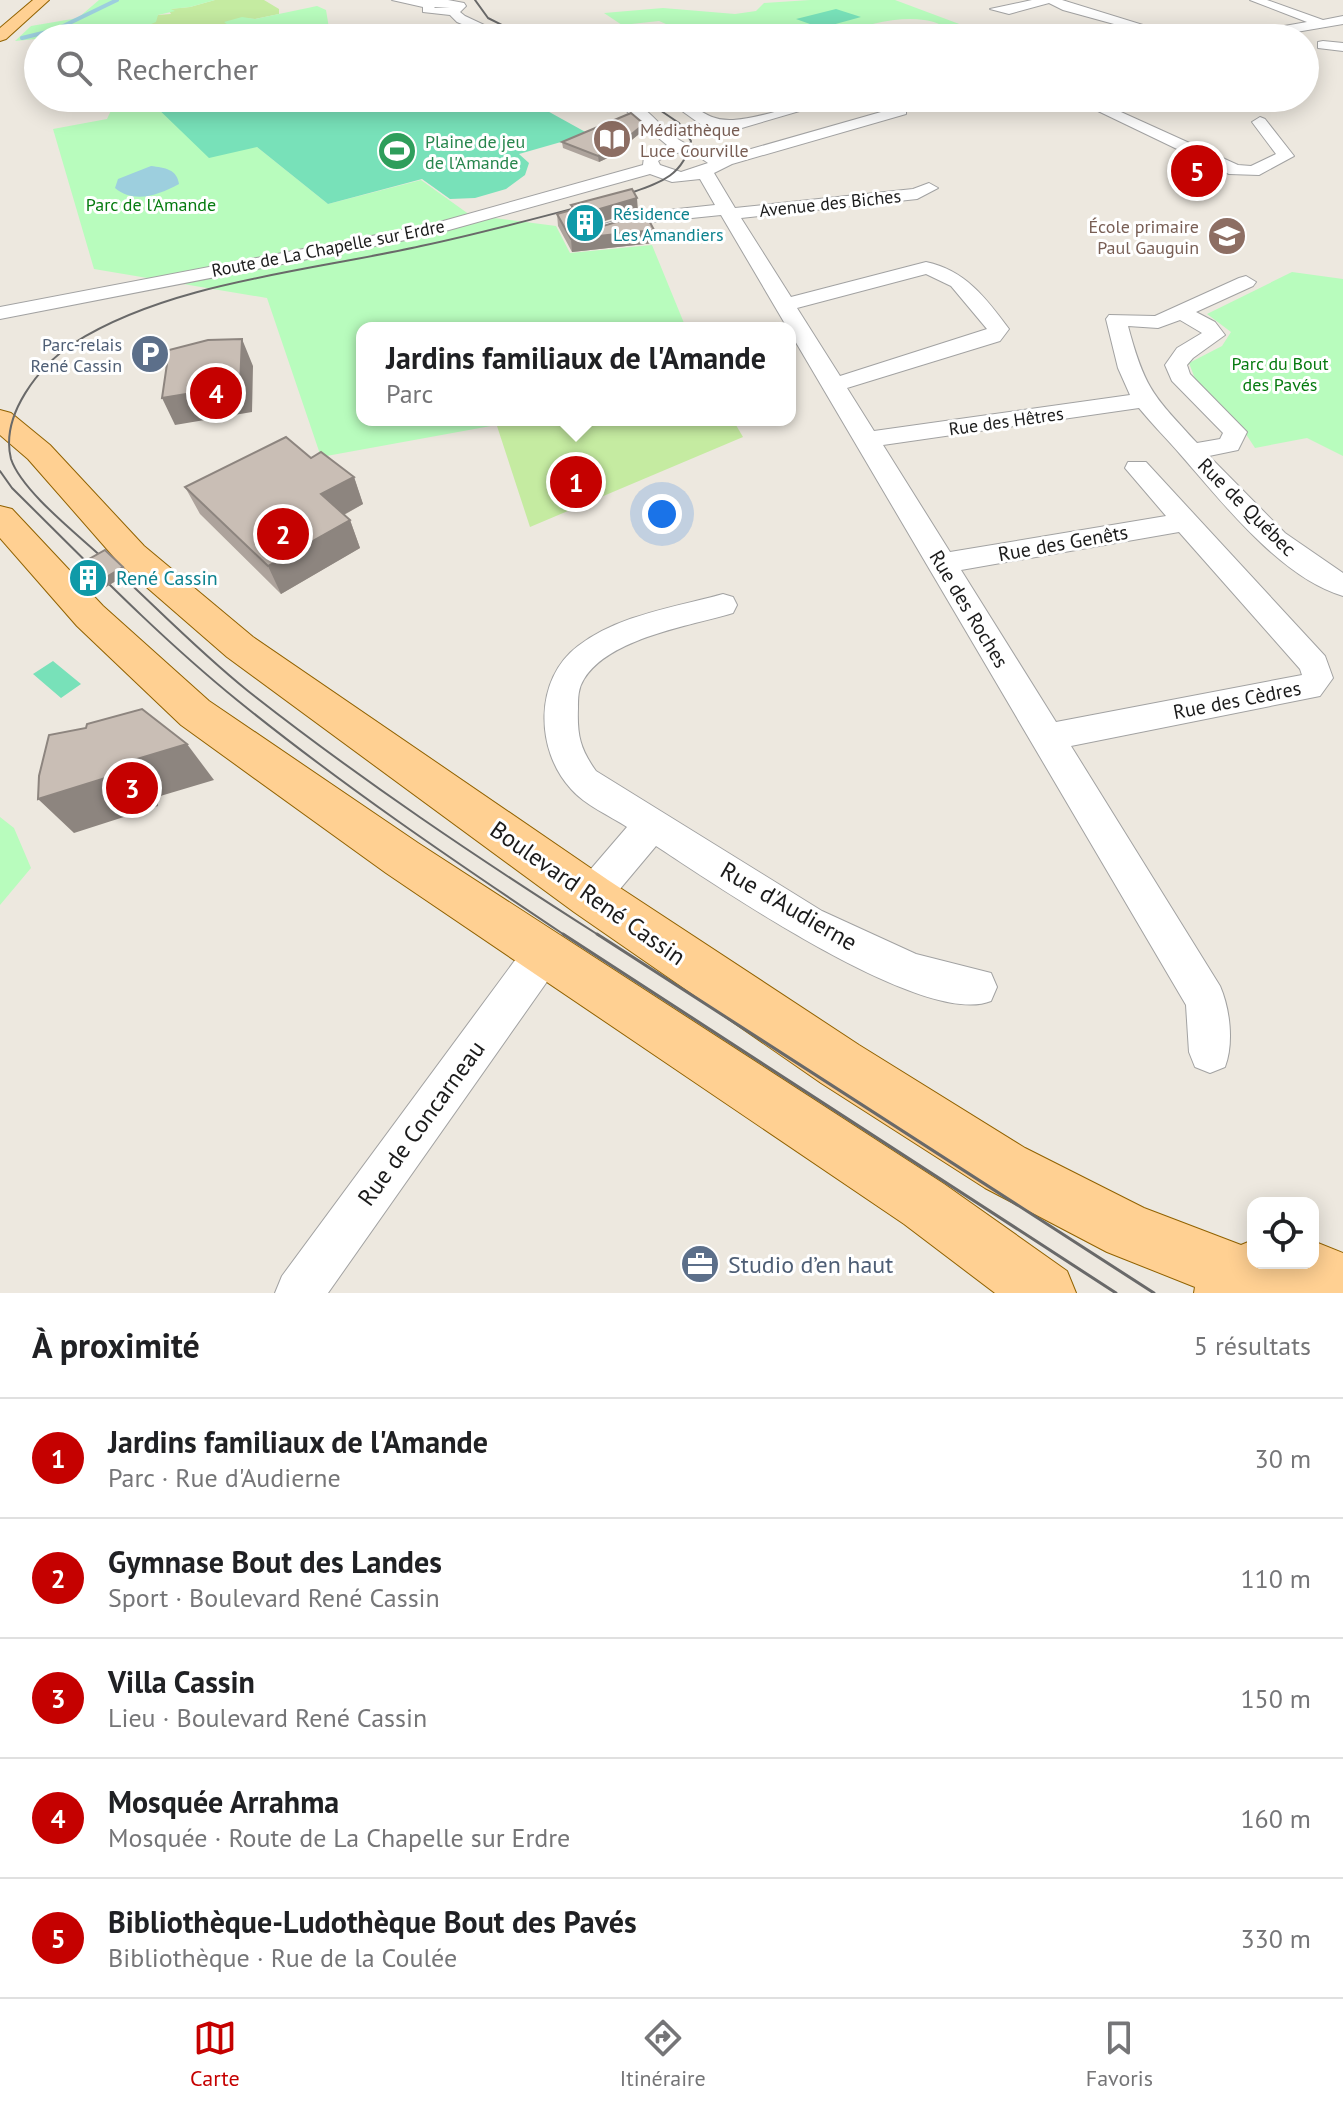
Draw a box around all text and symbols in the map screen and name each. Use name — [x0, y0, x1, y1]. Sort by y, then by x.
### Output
search box — [24, 24, 1319, 112]
icon: search — [52, 46, 96, 90]
text: Rechercher — [116, 49, 258, 88]
library icon: Médiathèque Luce Courville — [591, 118, 633, 160]
place label: Médiathèque Luce Courville — [640, 118, 749, 162]
sports icon: Plaine de jeu de l'Amande — [376, 130, 418, 172]
place label: Plaine de jeu de l'Amande — [425, 130, 525, 174]
pin: 5 — [1171, 141, 1223, 201]
street label: Avenue des Biches — [758, 184, 902, 222]
park label: Parc de l'Amande — [86, 193, 216, 216]
building icon: Résidence Les Amandiers — [564, 202, 606, 244]
place label: Résidence Les Amandiers — [613, 202, 723, 246]
street label: Route de La Chapelle sur Erdre — [210, 214, 446, 282]
place label: École primaire Paul Gauguin — [1088, 215, 1199, 259]
school or university icon: École primaire Paul Gauguin — [1206, 215, 1248, 257]
popup — [356, 322, 796, 426]
place label: Parc-relais René Cassin — [30, 333, 122, 377]
parking icon: Parc-relais René Cassin — [129, 333, 171, 375]
text: Jardins familiaux de l'Amande — [386, 338, 766, 377]
park label: Parc du Bout des Pavés — [1231, 352, 1329, 396]
pin: 4 — [190, 363, 242, 423]
text: Parc — [386, 377, 433, 410]
street label: Rue des Hêtres — [947, 402, 1065, 440]
pin: 1 — [550, 452, 602, 512]
street label: Rue de Québec — [1192, 452, 1302, 562]
your location — [642, 494, 682, 534]
pin: 2 — [257, 504, 309, 564]
street label: Rue des Genêts — [996, 519, 1130, 567]
street label: Rue des Roches — [924, 545, 1014, 673]
building icon: René Cassin — [67, 557, 109, 599]
place label: René Cassin — [116, 565, 218, 591]
street label: Rue des Cèdres — [1171, 675, 1303, 725]
pin: 3 — [106, 758, 158, 818]
street label: Boulevard René Cassin — [484, 814, 692, 972]
street label: Rue d'Audierne — [715, 854, 863, 958]
street label: Rue de Concarneau — [351, 1034, 491, 1212]
map controls — [1247, 1197, 1319, 1269]
button: locate — [1247, 1197, 1319, 1269]
office icon: Studio d’en haut — [679, 1243, 721, 1285]
place label: Studio d’en haut — [728, 1249, 893, 1280]
text: À proximité — [32, 1323, 200, 1367]
text: 5 résultats — [1194, 1329, 1311, 1362]
text: Jardins familiaux de l'Amande — [108, 1422, 488, 1461]
text: 1 — [51, 1442, 65, 1475]
text: 30 m — [1255, 1442, 1311, 1475]
text: Parc · Rue d'Audierne — [108, 1461, 341, 1494]
text: Gymnase Bout des Landes — [108, 1542, 442, 1581]
text: 2 — [51, 1562, 65, 1595]
text: 110 m — [1240, 1562, 1311, 1595]
text: Sport · Boulevard René Cassin — [108, 1581, 440, 1614]
text: Villa Cassin — [108, 1662, 255, 1701]
text: 3 — [51, 1682, 65, 1715]
text: 150 m — [1240, 1682, 1311, 1715]
text: Lieu · Boulevard René Cassin — [108, 1701, 427, 1734]
text: Mosquée Arrahma — [108, 1782, 339, 1821]
text: 4 — [51, 1802, 65, 1835]
text: 160 m — [1240, 1802, 1311, 1835]
text: Mosquée · Route de La Chapelle sur Erdre — [108, 1821, 570, 1854]
text: Bibliothèque-Ludothèque Bout des Pavés — [108, 1902, 637, 1941]
text: 5 — [51, 1922, 65, 1955]
text: 330 m — [1240, 1922, 1311, 1955]
text: Bibliothèque · Rue de la Coulée — [108, 1941, 457, 1974]
tab: Carte — [190, 2016, 240, 2092]
tab: Itinéraire — [620, 2016, 706, 2092]
tab: Favoris — [1086, 2016, 1153, 2092]

